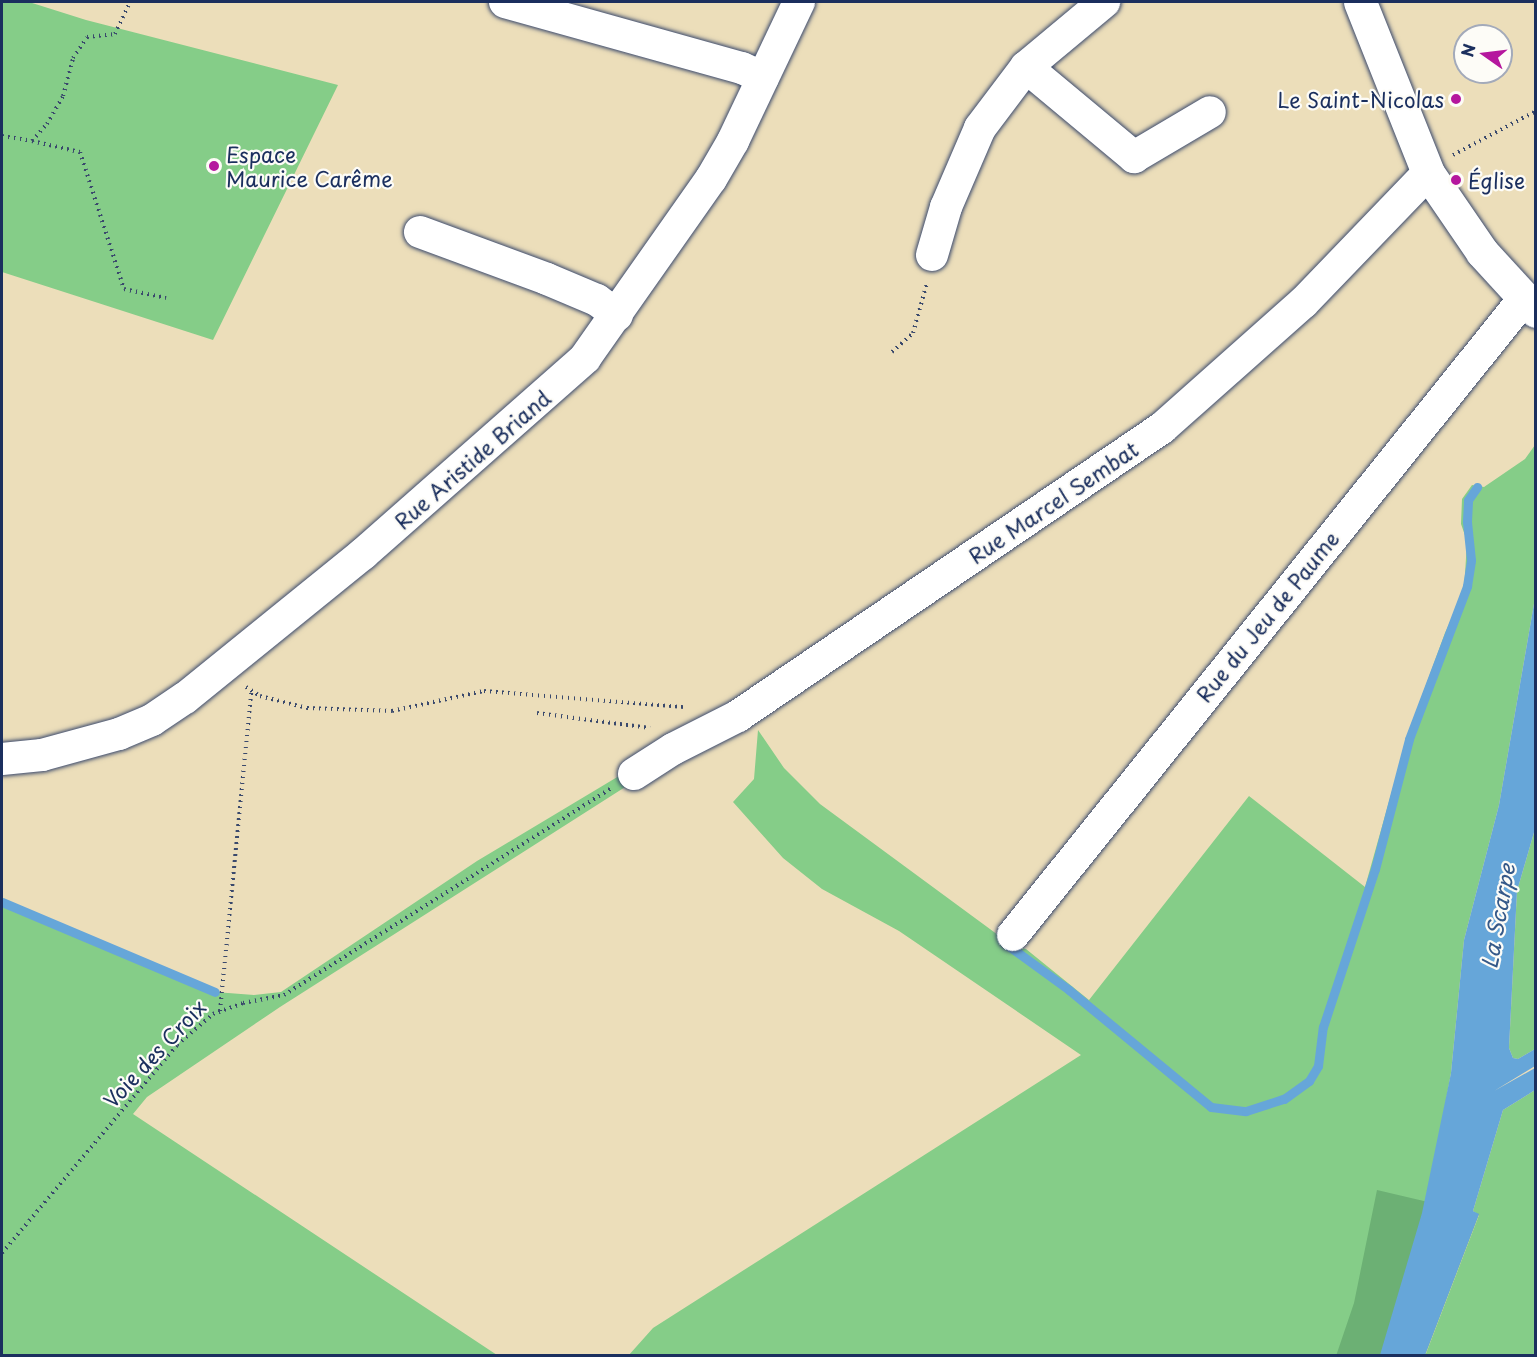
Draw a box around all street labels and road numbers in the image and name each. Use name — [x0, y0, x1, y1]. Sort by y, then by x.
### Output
street label: Rue Aristide Briand — [388, 384, 556, 534]
street label: Rue Marcel Sembat — [964, 436, 1142, 568]
street label: Rue du Jeu de Paume — [1189, 524, 1345, 708]
street label: Voie des Croix — [97, 993, 211, 1113]

